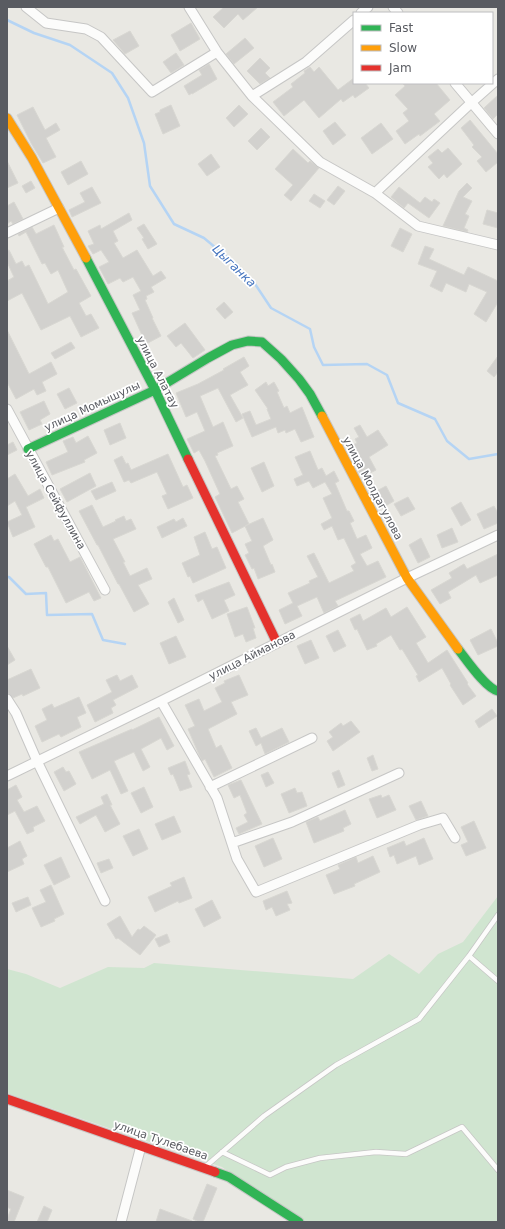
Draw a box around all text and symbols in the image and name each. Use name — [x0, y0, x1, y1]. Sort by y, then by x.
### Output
legend — [353, 12, 493, 84]
text: Fast — [389, 21, 413, 35]
text: Slow — [389, 41, 417, 55]
text: Jam — [388, 61, 412, 75]
water label: Цыганка — [209, 242, 259, 290]
street label: улица Алатау — [134, 334, 182, 411]
street label: улица Момышулы — [42, 379, 142, 434]
street label: улица Молдагулова — [340, 434, 405, 542]
street label: улица Сейфуллина — [23, 449, 88, 552]
street label: улица Айманова — [207, 628, 298, 683]
street label: улица Тулебаева — [112, 1118, 210, 1163]

